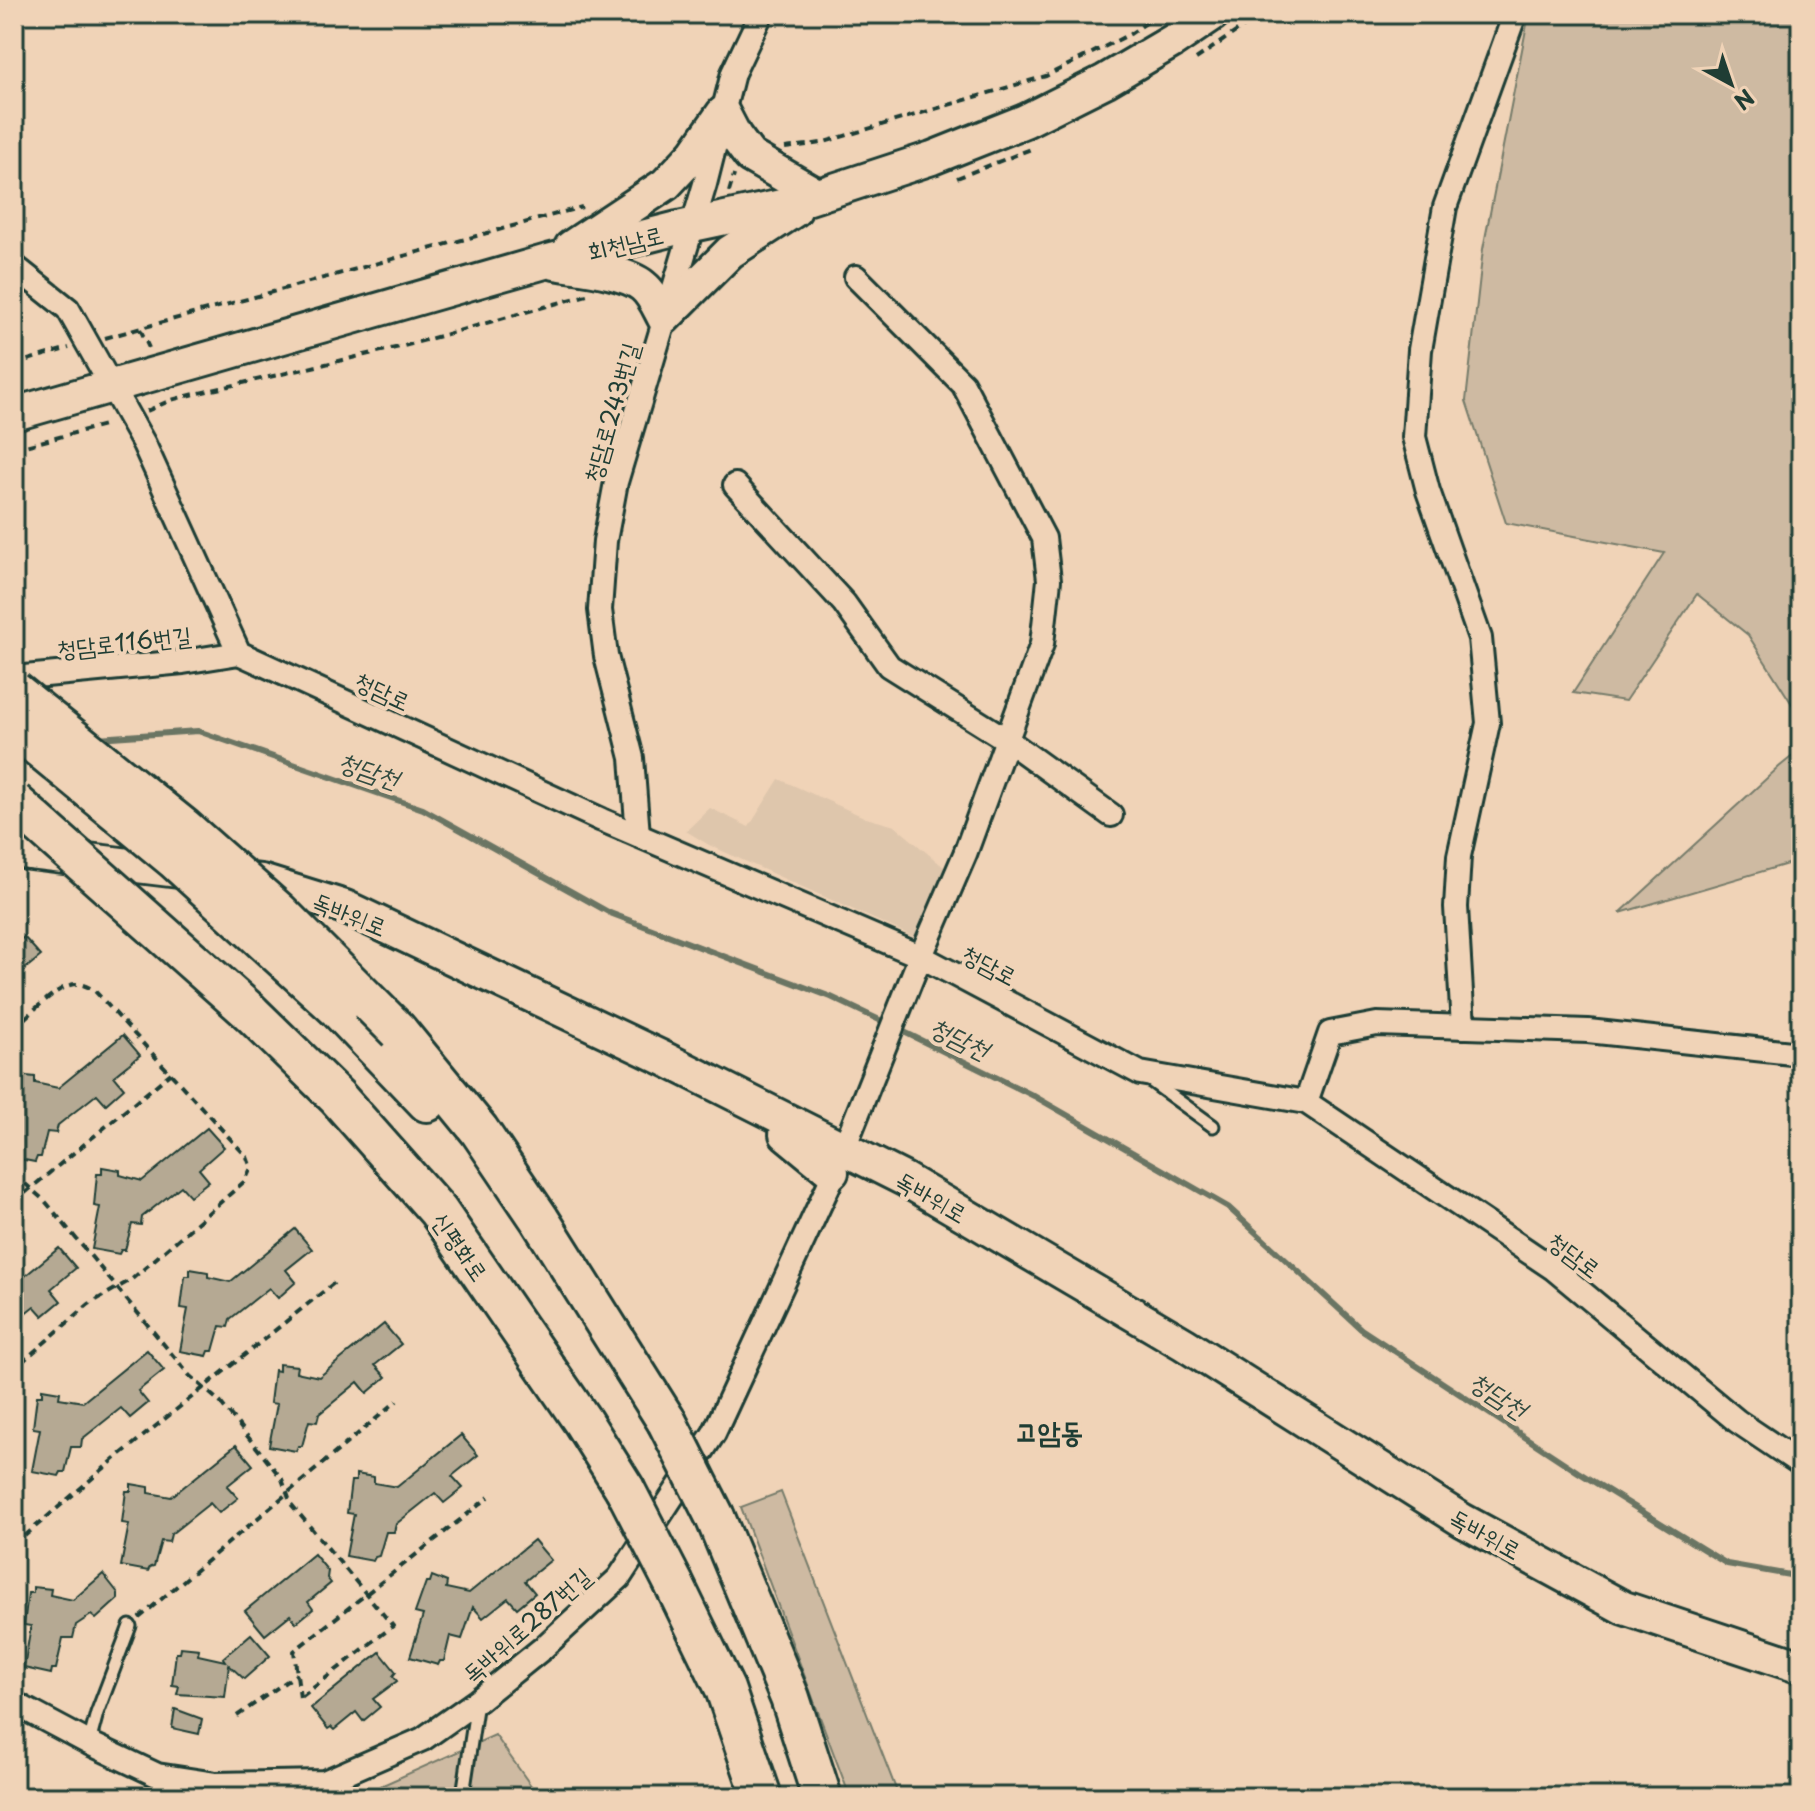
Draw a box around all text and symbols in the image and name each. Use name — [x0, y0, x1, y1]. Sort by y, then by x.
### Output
north arrow — [1691, 44, 1771, 124]
text: N — [1728, 82, 1762, 119]
street label: 회천남로 — [583, 215, 667, 269]
street label: 청담로243번길 — [573, 338, 647, 486]
street label: 청담로116번길 — [55, 616, 193, 666]
street label: 청담로 — [349, 661, 417, 719]
water label: 청담천 — [333, 740, 408, 799]
street label: 독바위로 — [307, 882, 393, 944]
street label: 청담로 — [956, 935, 1024, 993]
water label: 청담천 — [923, 1006, 1000, 1070]
street label: 독바위로 — [890, 1161, 974, 1231]
street label: 신평화로 — [424, 1204, 498, 1288]
street label: 청담로 — [1541, 1222, 1609, 1286]
water label: 청담천 — [1462, 1361, 1539, 1429]
district label: 고암동 — [1015, 1409, 1083, 1452]
street label: 독바위로 — [1443, 1499, 1529, 1567]
street label: 독바위로287번길 — [454, 1558, 598, 1690]

